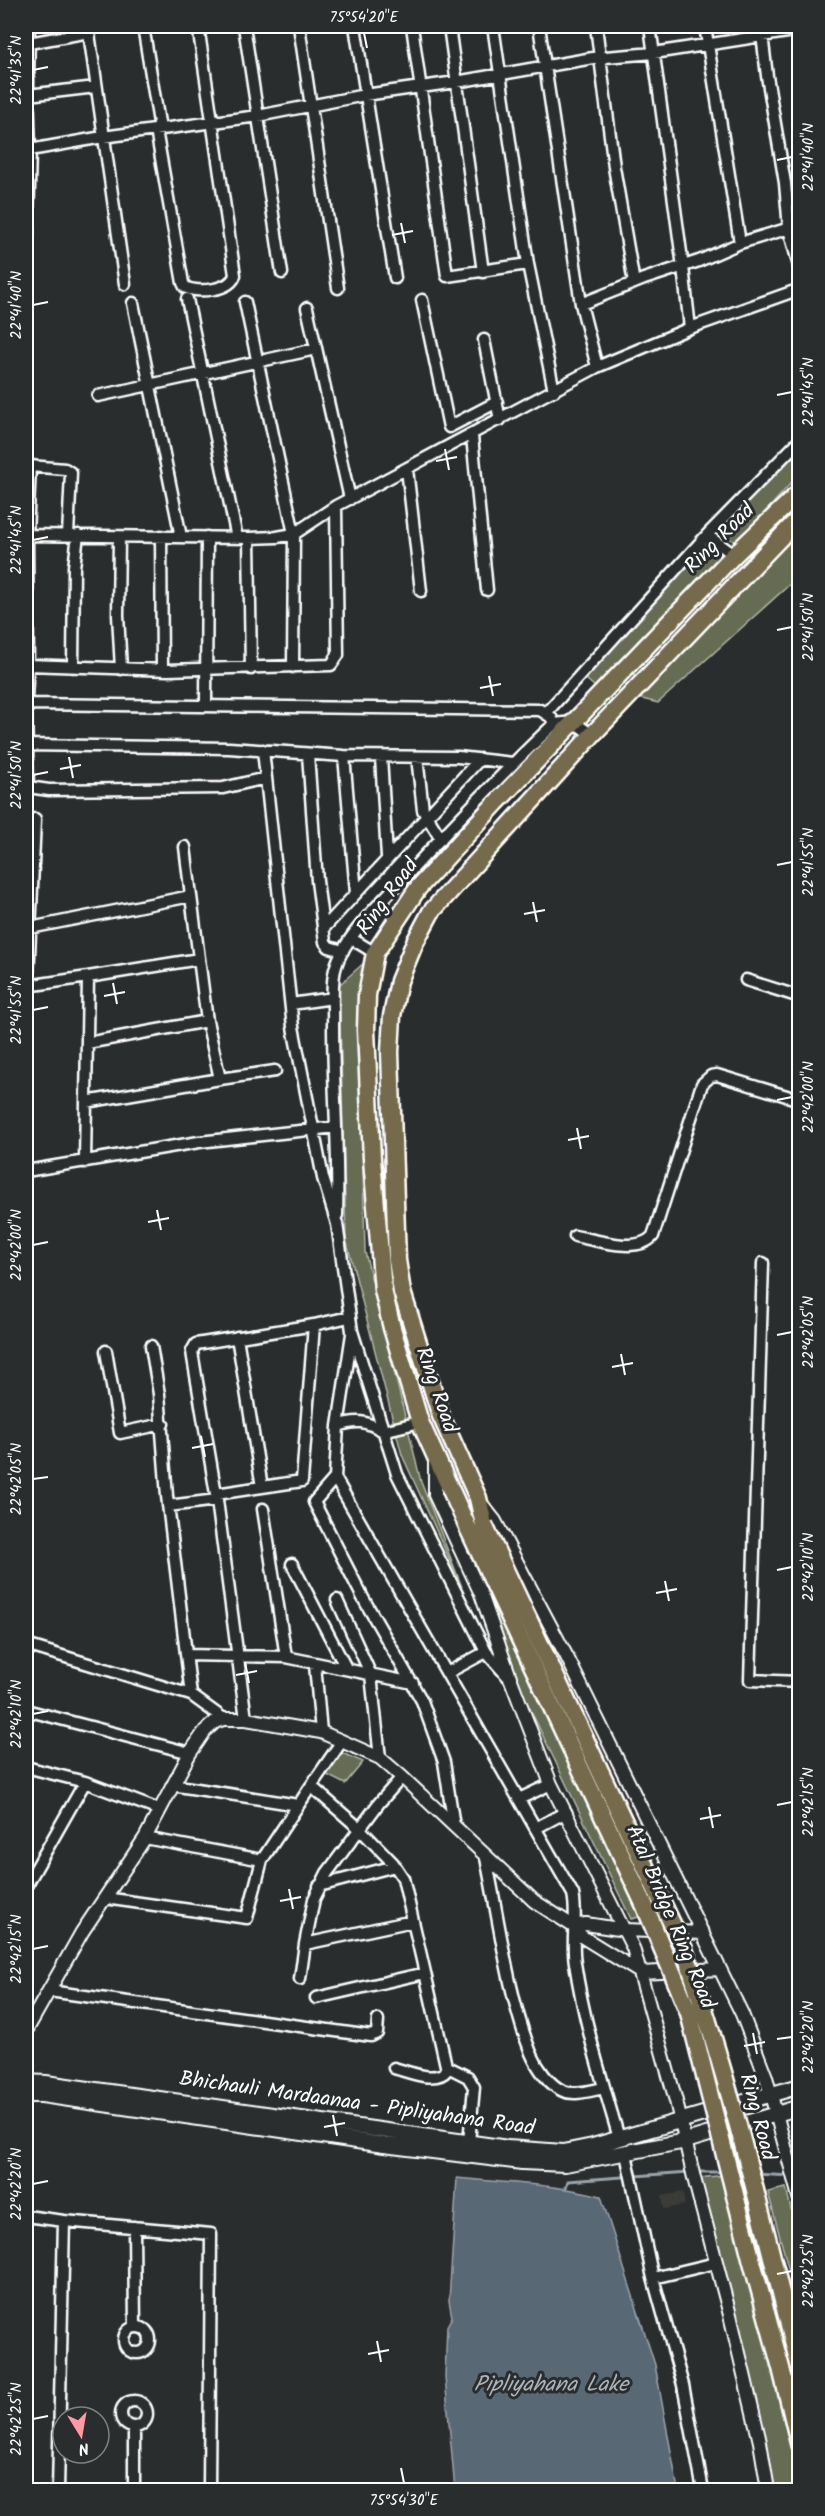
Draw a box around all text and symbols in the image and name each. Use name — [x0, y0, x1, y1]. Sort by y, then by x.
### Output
text: 75°54'20"E — [330, 6, 399, 30]
text: 22°41'35"N — [5, 35, 29, 105]
text: 22°41'40"N — [797, 123, 821, 191]
text: 22°41'40"N — [5, 271, 29, 339]
text: 22°41'45"N — [797, 357, 821, 427]
street label: Ring Road — [677, 496, 763, 582]
text: 22°41'45"N — [5, 505, 29, 575]
text: 22°41'50"N — [797, 593, 821, 661]
text: 22°41'50"N — [5, 741, 29, 809]
text: 22°41'55"N — [797, 828, 821, 896]
street label: Ring Road — [349, 851, 428, 943]
text: 22°41'55"N — [5, 976, 29, 1044]
text: 22°42'00"N — [797, 1061, 821, 1133]
text: 22°42'00"N — [5, 1209, 29, 1281]
text: 22°42'05"N — [797, 1296, 821, 1368]
street label: Ring Road — [406, 1343, 466, 1438]
text: 22°42'05"N — [5, 1443, 29, 1515]
text: 22°42'10"N — [797, 1532, 821, 1602]
text: 22°42'10"N — [5, 1679, 29, 1749]
text: 22°42'15"N — [797, 1767, 821, 1837]
street label: Atal Bridge Ring Road — [616, 1820, 724, 2015]
text: 22°42'15"N — [5, 1914, 29, 1984]
text: 22°42'20"N — [797, 2000, 821, 2074]
street label: Bhichauli Mardaanaa - Pipliyahana Road — [177, 2063, 537, 2145]
street label: Ring Road — [730, 2070, 785, 2165]
text: 22°42'20"N — [5, 2147, 29, 2221]
text: 22°42'25"N — [797, 2234, 821, 2308]
water label: Pipliyahana Lake — [474, 2368, 630, 2403]
text: 22°42'25"N — [5, 2382, 29, 2456]
north arrow — [51, 2405, 111, 2465]
text: N — [76, 2435, 91, 2461]
text: 75°54'30"E — [370, 2489, 439, 2513]

